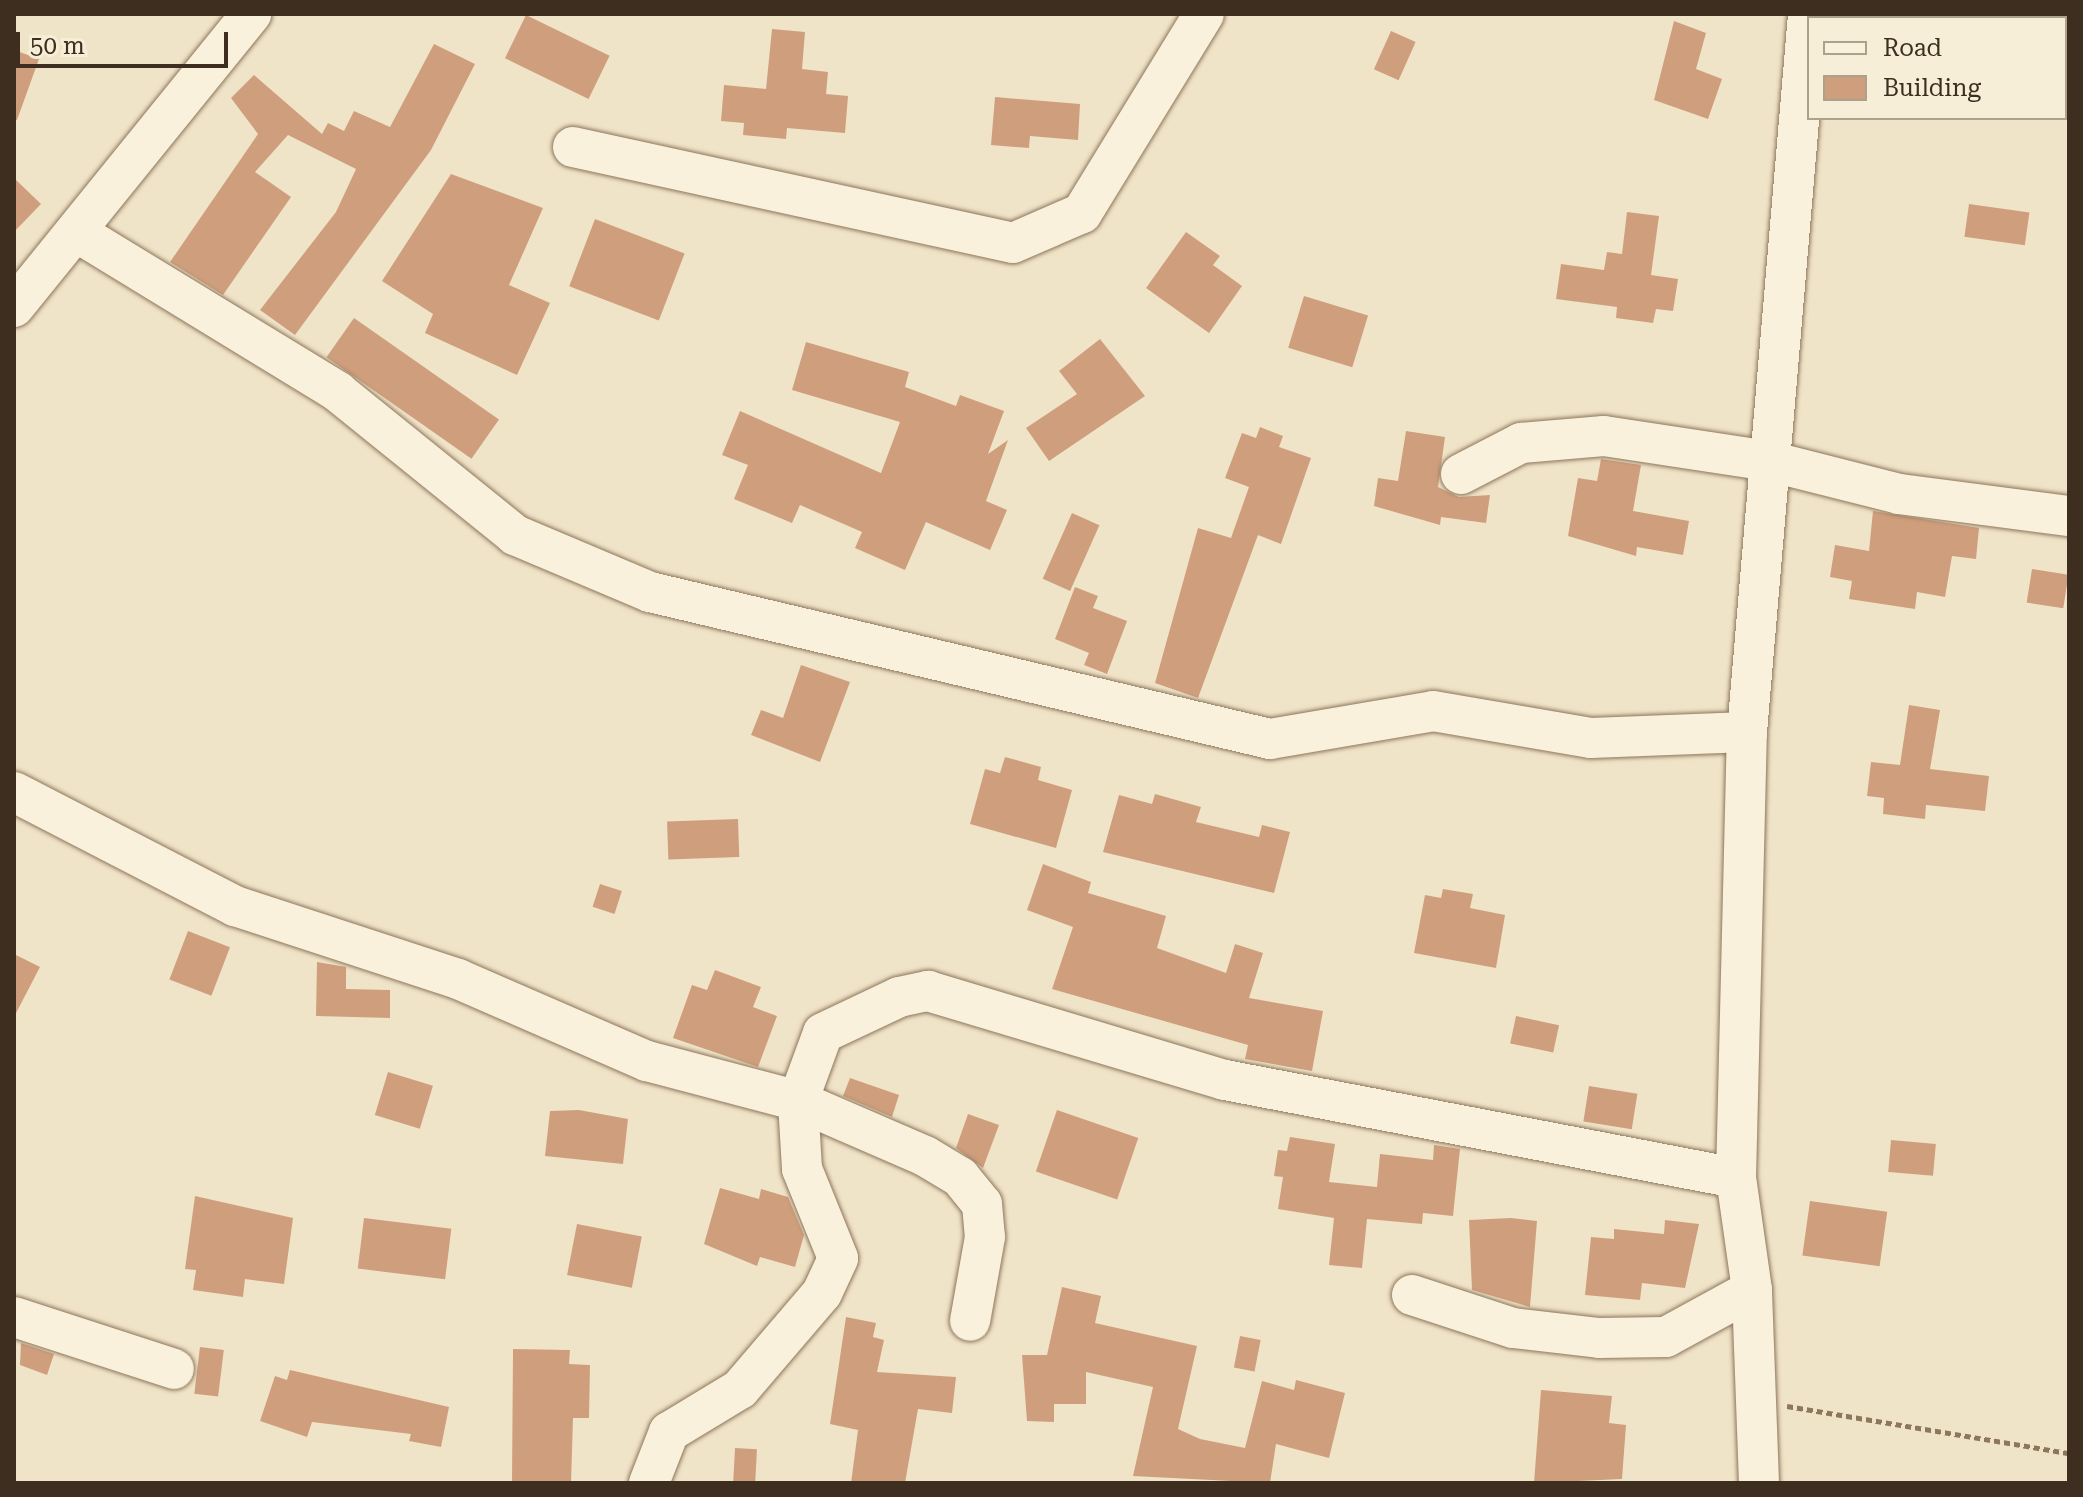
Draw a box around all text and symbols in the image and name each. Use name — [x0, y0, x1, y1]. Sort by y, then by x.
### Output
scale bar — [20, 16, 232, 66]
legend — [1807, 16, 2067, 120]
text: 50 m — [30, 32, 85, 60]
text: Road — [1883, 34, 1942, 62]
text: Building — [1883, 74, 1981, 102]

